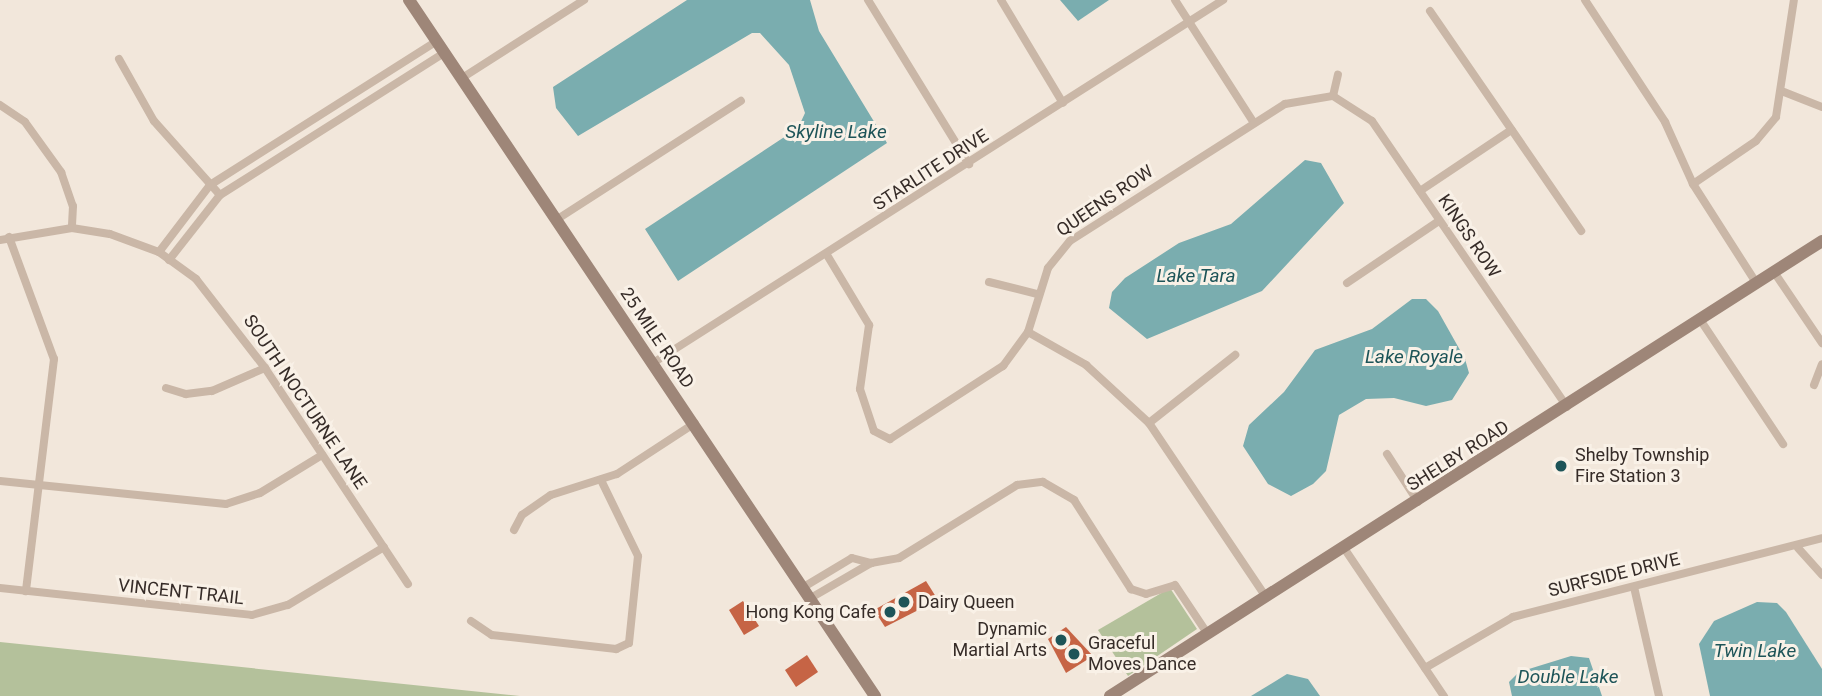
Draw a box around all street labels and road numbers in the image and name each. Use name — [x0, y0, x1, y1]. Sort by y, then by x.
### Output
street label: STARLITE DRIVE — [869, 125, 993, 215]
street label: QUEENS ROW — [1053, 161, 1157, 241]
street label: KINGS ROW — [1433, 190, 1505, 282]
street label: 25 MILE ROAD — [615, 284, 699, 392]
street label: SOUTH NOCTURNE LANE — [239, 311, 371, 493]
street label: SHELBY ROAD — [1403, 416, 1513, 496]
street label: SURFSIDE DRIVE — [1546, 548, 1682, 602]
street label: VINCENT TRAIL — [117, 575, 245, 609]

